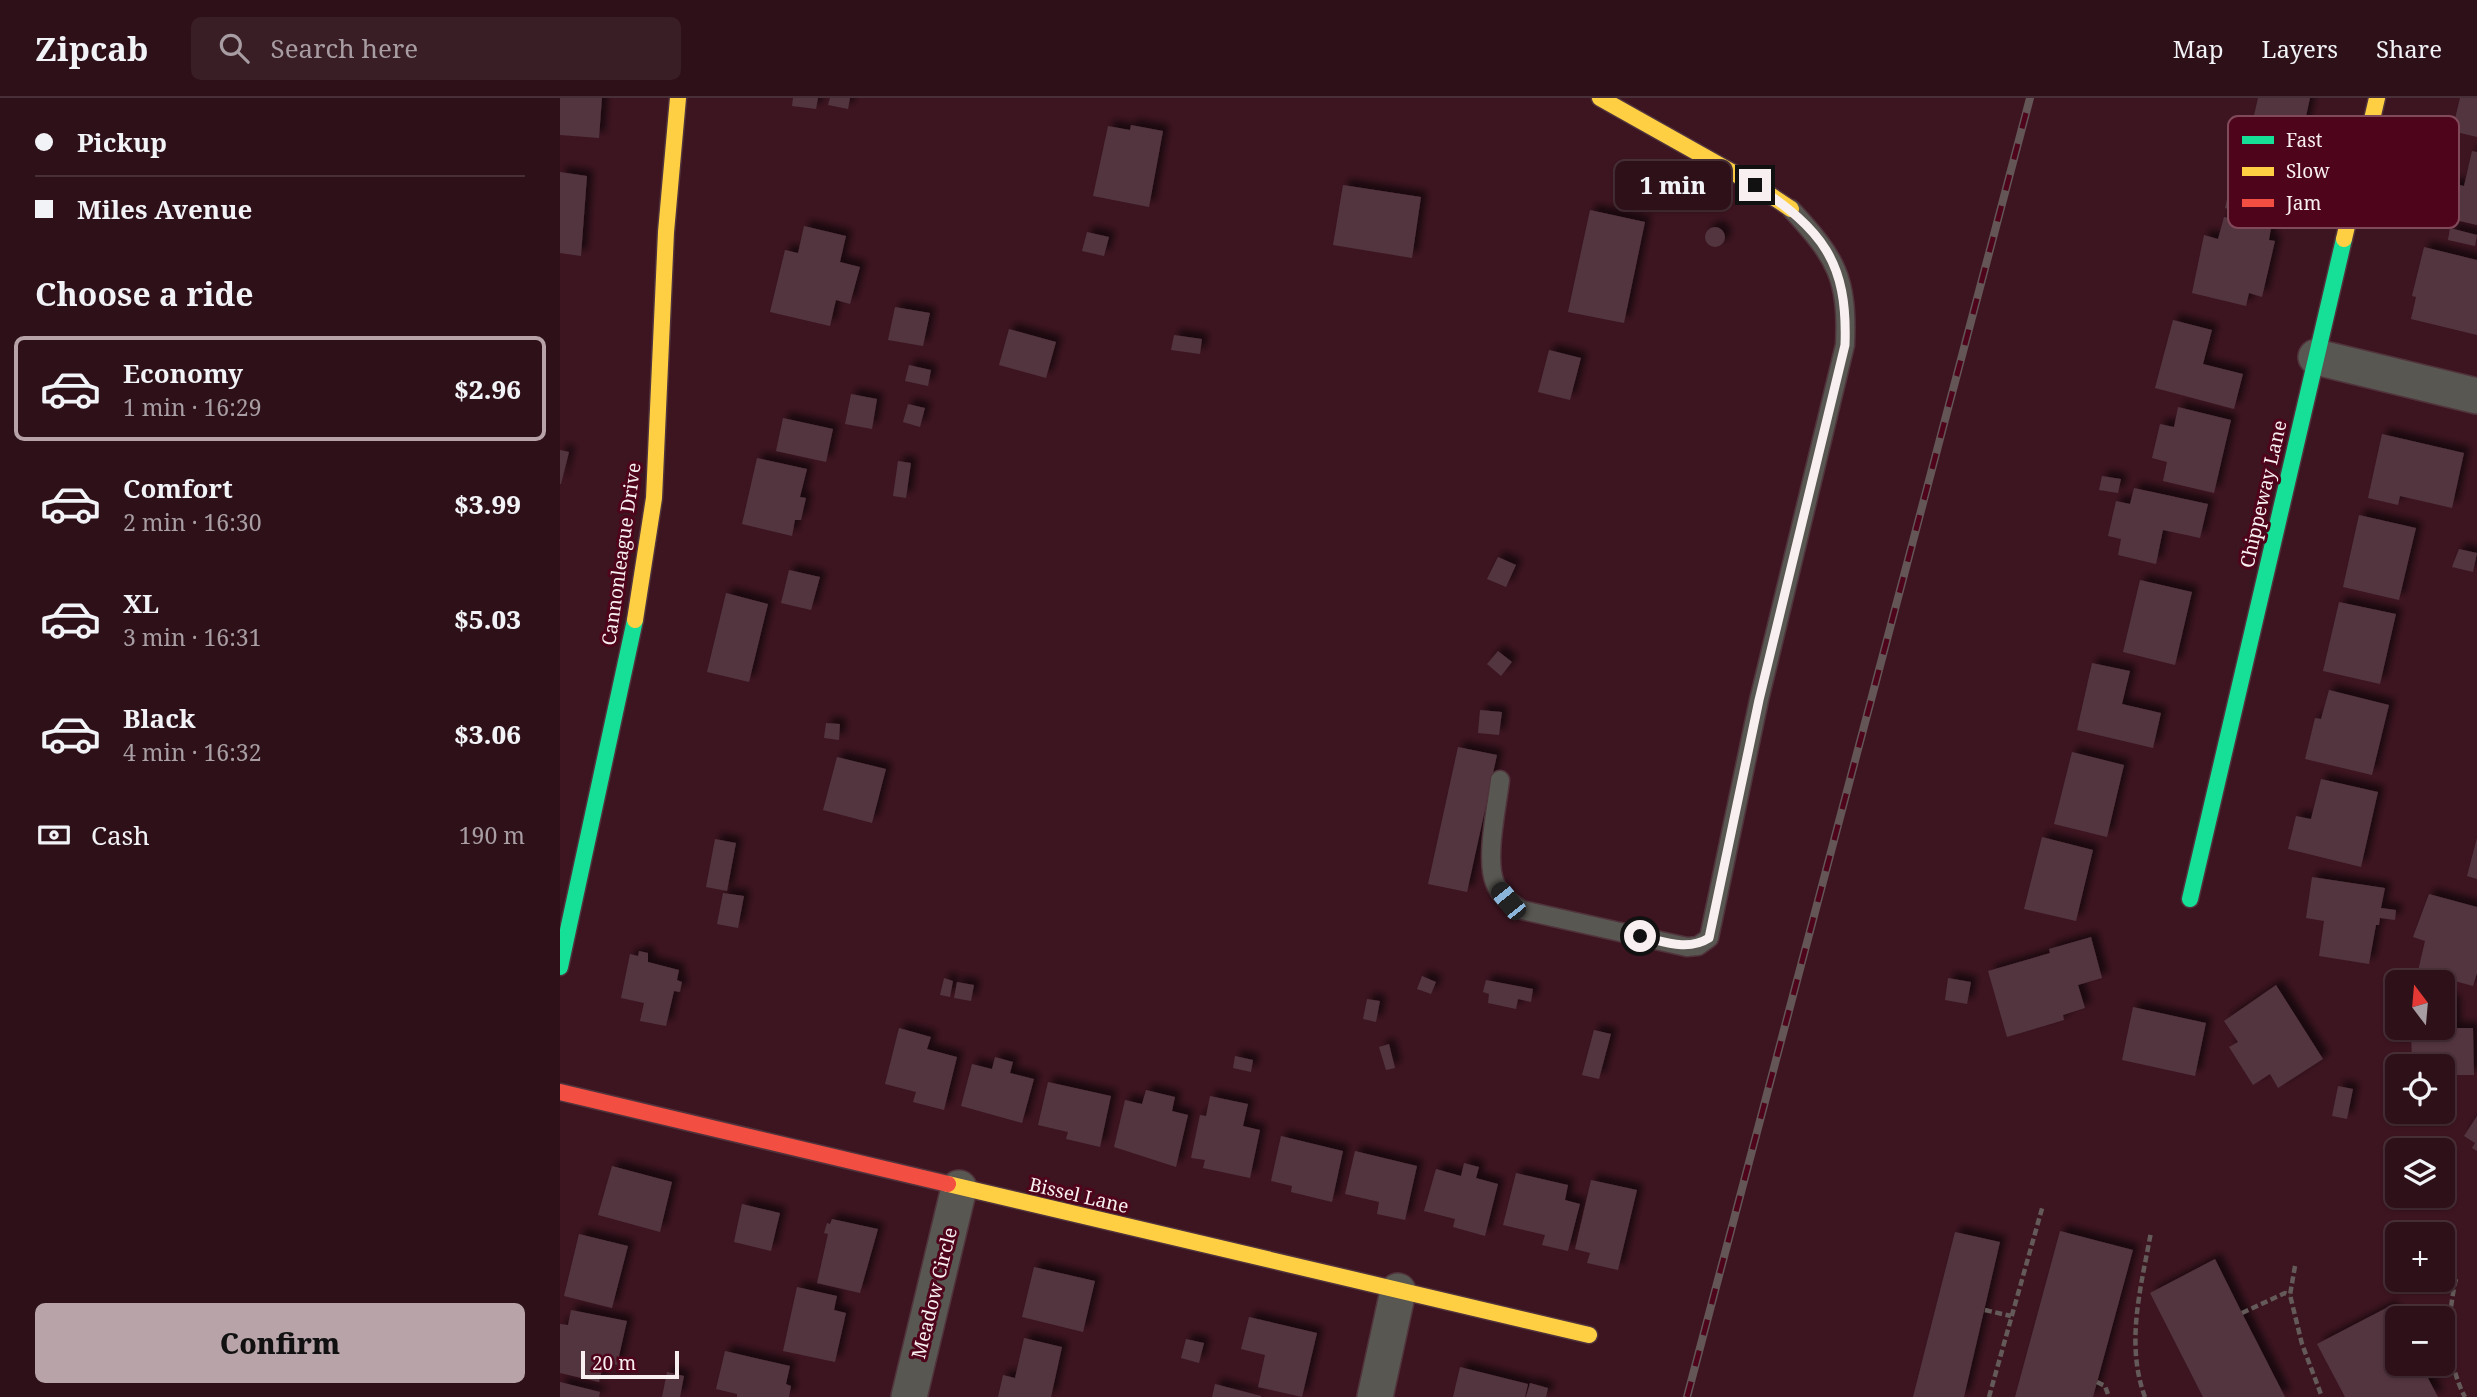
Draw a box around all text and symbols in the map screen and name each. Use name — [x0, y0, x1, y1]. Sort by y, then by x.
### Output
search box — [191, 17, 681, 80]
text: Zipcab — [35, 26, 149, 71]
icon: search — [215, 29, 253, 67]
text: Search here — [271, 30, 418, 66]
text: Map — [2173, 32, 2224, 65]
text: Layers — [2262, 32, 2338, 65]
text: Share — [2376, 32, 2442, 65]
legend — [2228, 116, 2459, 228]
text: Pickup — [77, 124, 167, 160]
text: Fast — [2286, 127, 2323, 153]
text: Slow — [2286, 158, 2330, 184]
callout: 1 min — [1615, 160, 1730, 210]
text: 1 min — [1640, 169, 1706, 201]
route end — [1739, 169, 1771, 201]
text: Jam — [2285, 190, 2321, 216]
text: Miles Avenue — [77, 191, 252, 227]
text: Choose a ride — [35, 272, 254, 315]
text: Economy — [123, 355, 243, 391]
icon: car — [39, 357, 102, 420]
text: $2.96 — [454, 371, 521, 407]
text: 1 min · 16:29 — [123, 391, 261, 423]
street label: Chippeway Lane — [2233, 418, 2293, 570]
street label: Cannonleague Drive — [595, 461, 647, 647]
text: Comfort — [123, 470, 233, 506]
icon: car — [39, 472, 102, 535]
text: $3.99 — [454, 486, 521, 522]
text: 2 min · 16:30 — [123, 506, 261, 538]
text: XL — [123, 585, 159, 621]
icon: car — [39, 587, 102, 650]
text: $5.03 — [454, 601, 521, 637]
text: 3 min · 16:31 — [123, 621, 261, 653]
text: Black — [123, 700, 196, 736]
icon: car — [39, 702, 102, 765]
text: $3.06 — [454, 716, 521, 752]
text: 4 min · 16:32 — [123, 736, 261, 768]
icon: cash — [35, 816, 73, 854]
text: Cash — [91, 817, 150, 853]
text: 190 m — [459, 819, 525, 851]
car — [1487, 878, 1530, 924]
route start — [1624, 920, 1656, 952]
north arrow — [2385, 970, 2455, 1040]
map controls — [2385, 970, 2455, 1376]
button: locate — [2385, 1054, 2455, 1124]
button: layers — [2385, 1138, 2455, 1208]
street label: Bissel Lane — [1027, 1171, 1131, 1219]
button: + — [2385, 1222, 2455, 1292]
street label: Meadow Circle — [905, 1224, 963, 1362]
button: Confirm — [35, 1303, 525, 1383]
button: − — [2385, 1306, 2455, 1376]
scale bar — [581, 1348, 679, 1380]
text: 20 m — [592, 1350, 636, 1376]

